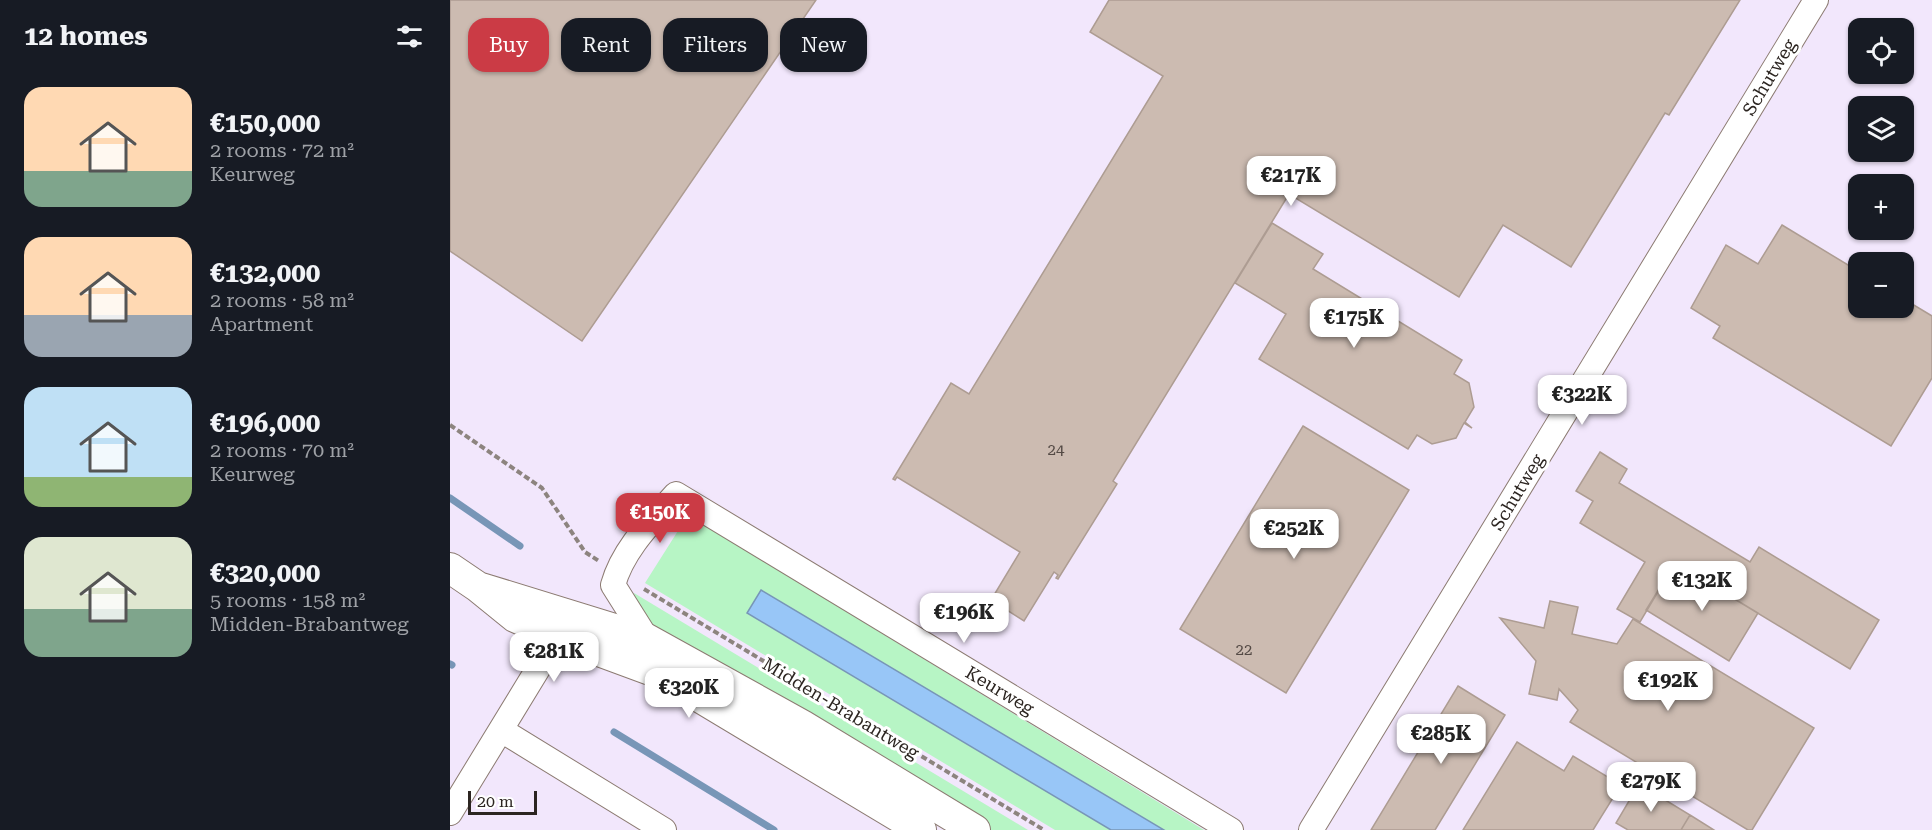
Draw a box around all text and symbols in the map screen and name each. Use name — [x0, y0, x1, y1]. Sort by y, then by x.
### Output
chip: Buy — [468, 18, 549, 72]
chip: Rent — [561, 18, 651, 72]
chip: Filters — [663, 18, 768, 72]
chip: New — [780, 18, 867, 72]
map controls — [1848, 18, 1914, 318]
button: locate — [1848, 18, 1914, 84]
icon: filters — [393, 20, 426, 53]
text: 12 homes — [24, 21, 148, 51]
street label: Schutweg — [1738, 34, 1800, 119]
button: layers — [1848, 96, 1914, 162]
text: €150,000 — [210, 108, 320, 138]
icon: home — [72, 111, 144, 183]
text: 2 rooms · 72 m² — [210, 138, 354, 162]
pin: €217K — [1249, 156, 1333, 207]
text: Keurweg — [210, 162, 295, 186]
text: €217K — [1261, 163, 1321, 187]
button: + — [1848, 174, 1914, 240]
button: − — [1848, 252, 1914, 318]
text: €132,000 — [210, 258, 320, 288]
icon: home — [72, 261, 144, 333]
text: 2 rooms · 58 m² — [210, 288, 354, 312]
pin: €175K — [1312, 298, 1396, 349]
text: €175K — [1324, 305, 1384, 329]
text: Apartment — [210, 312, 313, 336]
pin: €322K — [1540, 375, 1624, 426]
text: €322K — [1552, 382, 1612, 406]
text: €196,000 — [210, 408, 320, 438]
icon: home — [72, 411, 144, 483]
text: 2 rooms · 70 m² — [210, 438, 354, 462]
house number: 24 — [1048, 441, 1065, 459]
street label: Schutweg — [1486, 449, 1548, 534]
text: Keurweg — [210, 462, 295, 486]
pin: €150K — [618, 493, 702, 544]
text: €150K — [630, 500, 690, 524]
pin: €252K — [1252, 509, 1336, 560]
text: €252K — [1264, 516, 1324, 540]
text: €320,000 — [210, 558, 320, 588]
icon: home — [72, 561, 144, 633]
pin: €132K — [1660, 561, 1744, 612]
text: €132K — [1672, 568, 1732, 592]
text: 5 rooms · 158 m² — [210, 588, 365, 612]
pin: €196K — [922, 593, 1006, 644]
text: €196K — [934, 600, 994, 624]
text: Midden-Brabantweg — [210, 612, 409, 636]
pin: €281K — [512, 632, 596, 683]
text: €281K — [524, 639, 584, 663]
house number: 22 — [1236, 641, 1252, 659]
street label: Midden-Brabantweg — [759, 653, 924, 763]
street label: Keurweg — [962, 661, 1039, 719]
pin: €192K — [1626, 661, 1710, 712]
pin: €320K — [647, 668, 731, 719]
text: €192K — [1638, 668, 1698, 692]
text: €320K — [659, 675, 719, 699]
pin: €285K — [1399, 714, 1483, 765]
text: €285K — [1411, 721, 1471, 745]
pin: €279K — [1609, 762, 1693, 813]
text: €279K — [1621, 769, 1681, 793]
scale bar — [468, 788, 537, 816]
text: 20 m — [477, 792, 514, 811]

